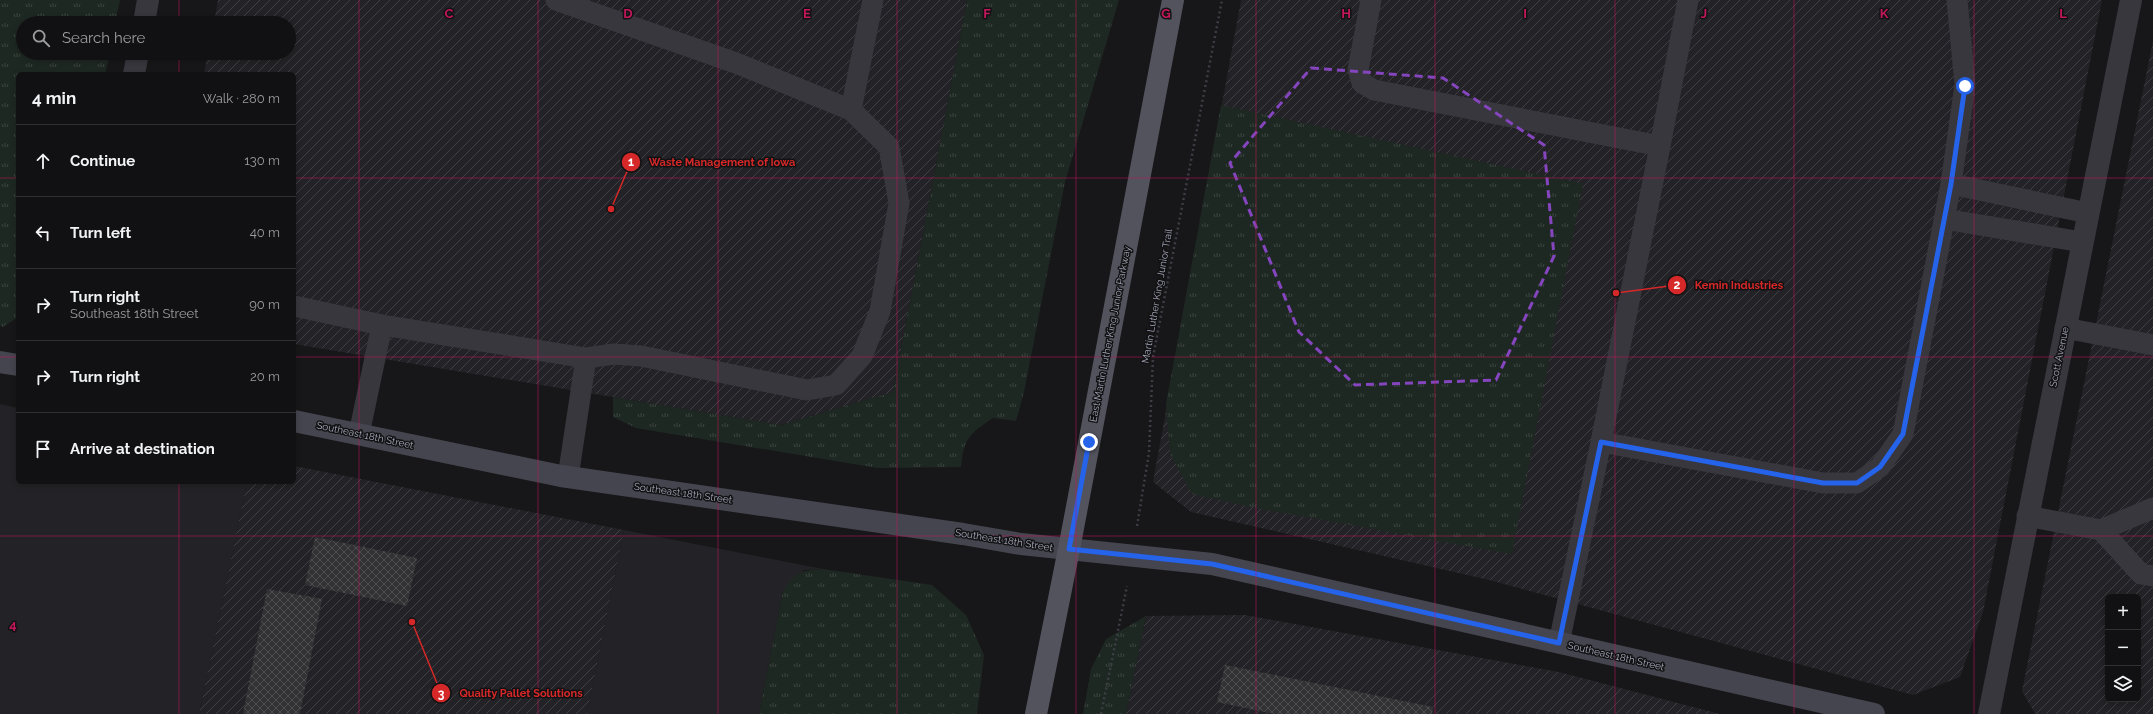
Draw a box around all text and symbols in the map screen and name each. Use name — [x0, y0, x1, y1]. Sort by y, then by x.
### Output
text: C — [445, 6, 454, 21]
text: D — [623, 6, 633, 21]
text: E — [803, 6, 811, 21]
text: F — [983, 6, 991, 21]
text: G — [1161, 6, 1171, 21]
text: H — [1341, 6, 1351, 21]
text: I — [1523, 6, 1527, 21]
text: J — [1701, 6, 1707, 21]
text: K — [1880, 6, 1889, 21]
text: L — [2059, 6, 2067, 21]
search box — [16, 16, 296, 60]
icon: search — [30, 27, 52, 49]
text: Search here — [62, 29, 145, 47]
route start — [1956, 77, 1974, 95]
text: 4 min — [32, 88, 76, 108]
text: Walk · 280 m — [203, 91, 280, 106]
icon: ahead — [32, 150, 54, 172]
callout: Waste Management of Iowa — [621, 150, 804, 173]
text: Continue — [70, 152, 135, 170]
text: 130 m — [244, 153, 280, 168]
text: 1 — [628, 155, 634, 169]
text: Waste Management of Iowa — [649, 156, 795, 169]
icon: left — [32, 222, 54, 244]
text: Turn left — [70, 224, 131, 242]
text: 40 m — [250, 225, 280, 240]
street label: Martin Luther King Junior Trail — [1140, 228, 1174, 364]
street label: East Martin Luther King Junior Parkway — [1088, 245, 1133, 423]
callout: Kemin Industries — [1667, 274, 1791, 297]
text: 2 — [1674, 278, 1681, 292]
text: Kemin Industries — [1695, 279, 1784, 292]
text: Turn right — [70, 288, 140, 306]
icon: right — [32, 294, 54, 316]
text: 90 m — [249, 297, 280, 312]
text: Southeast 18th Street — [70, 306, 199, 321]
street label: Scott Avenue — [2047, 326, 2071, 388]
icon: right — [32, 366, 54, 388]
text: Turn right — [70, 368, 140, 386]
text: 20 m — [250, 369, 280, 384]
street label: Southeast 18th Street — [316, 419, 415, 451]
route end — [1080, 433, 1098, 451]
icon: arrive — [32, 438, 54, 460]
text: Arrive at destination — [70, 440, 215, 458]
street label: Southeast 18th Street — [633, 481, 733, 505]
street label: Southeast 18th Street — [954, 527, 1054, 553]
map controls — [2105, 594, 2141, 702]
button: + — [2105, 594, 2141, 630]
text: 4 — [9, 617, 17, 632]
button: − — [2105, 630, 2141, 666]
street label: Southeast 18th Street — [1567, 640, 1666, 673]
button: layers — [2105, 666, 2141, 702]
callout: Quality Pallet Solutions — [431, 682, 591, 705]
text: 3 — [438, 687, 445, 701]
text: Quality Pallet Solutions — [459, 687, 583, 700]

